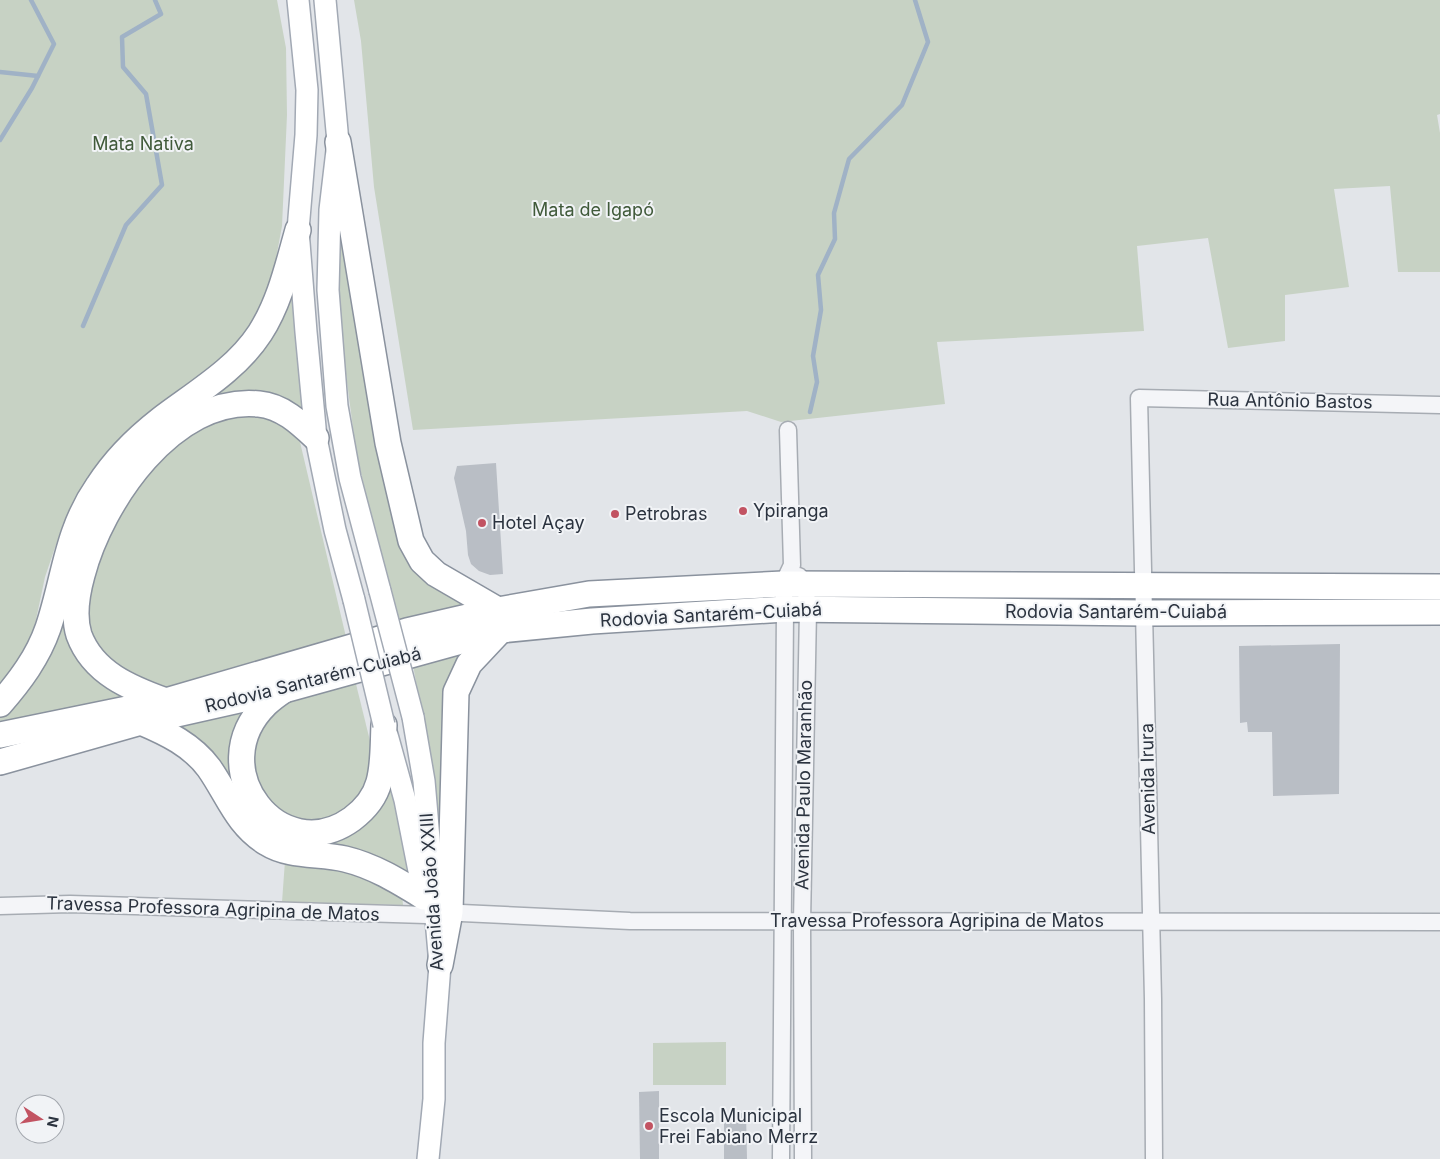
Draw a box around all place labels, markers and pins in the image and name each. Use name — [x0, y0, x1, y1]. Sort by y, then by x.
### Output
place label: Ypiranga — [753, 500, 829, 521]
place label: Petrobras — [625, 503, 707, 524]
marker: Ypiranga — [737, 505, 749, 517]
marker: Petrobras — [609, 508, 621, 520]
place label: Hotel Açay — [492, 512, 585, 533]
marker: Hotel Açay — [476, 517, 488, 529]
place label: Escola Municipal Frei Fabiano Merrz — [659, 1105, 818, 1147]
marker: Escola Municipal Frei Fabiano Merrz — [643, 1120, 655, 1132]

